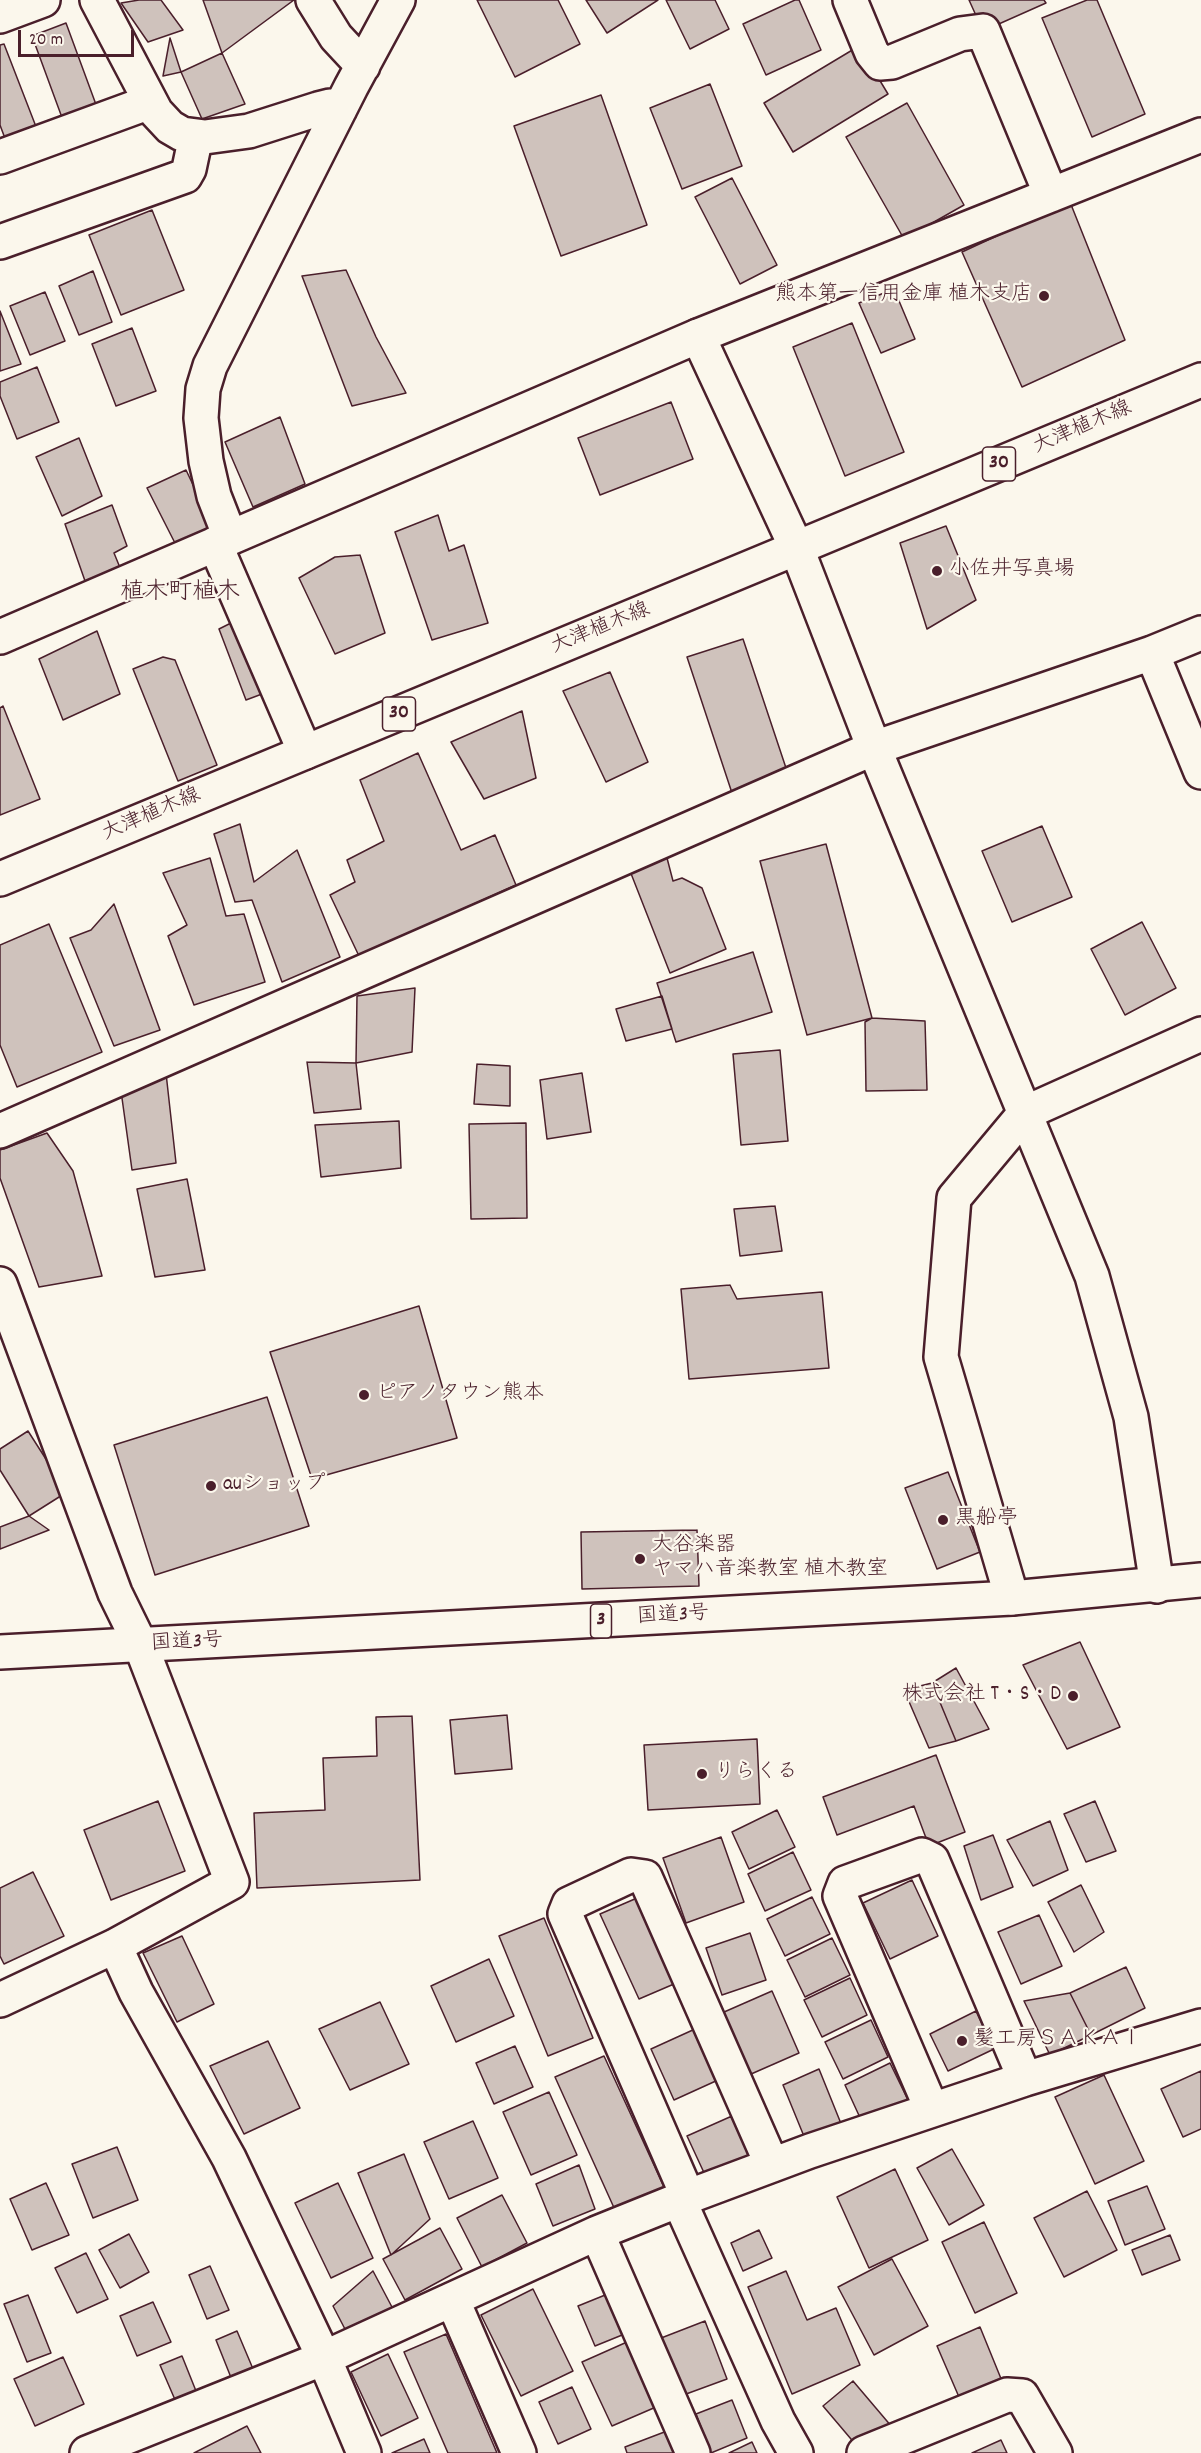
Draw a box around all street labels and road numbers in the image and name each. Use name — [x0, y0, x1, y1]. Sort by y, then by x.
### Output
street label: 大津植木線 — [1030, 397, 1136, 461]
road number: 30 — [982, 447, 1016, 481]
street label: 大津植木線 — [548, 599, 654, 661]
road number: 30 — [382, 697, 416, 731]
street label: 大津植木線 — [99, 784, 205, 848]
street label: 国道3号 — [636, 1603, 710, 1631]
road number: 3 — [590, 1604, 612, 1638]
street label: 国道3号 — [150, 1630, 224, 1658]

